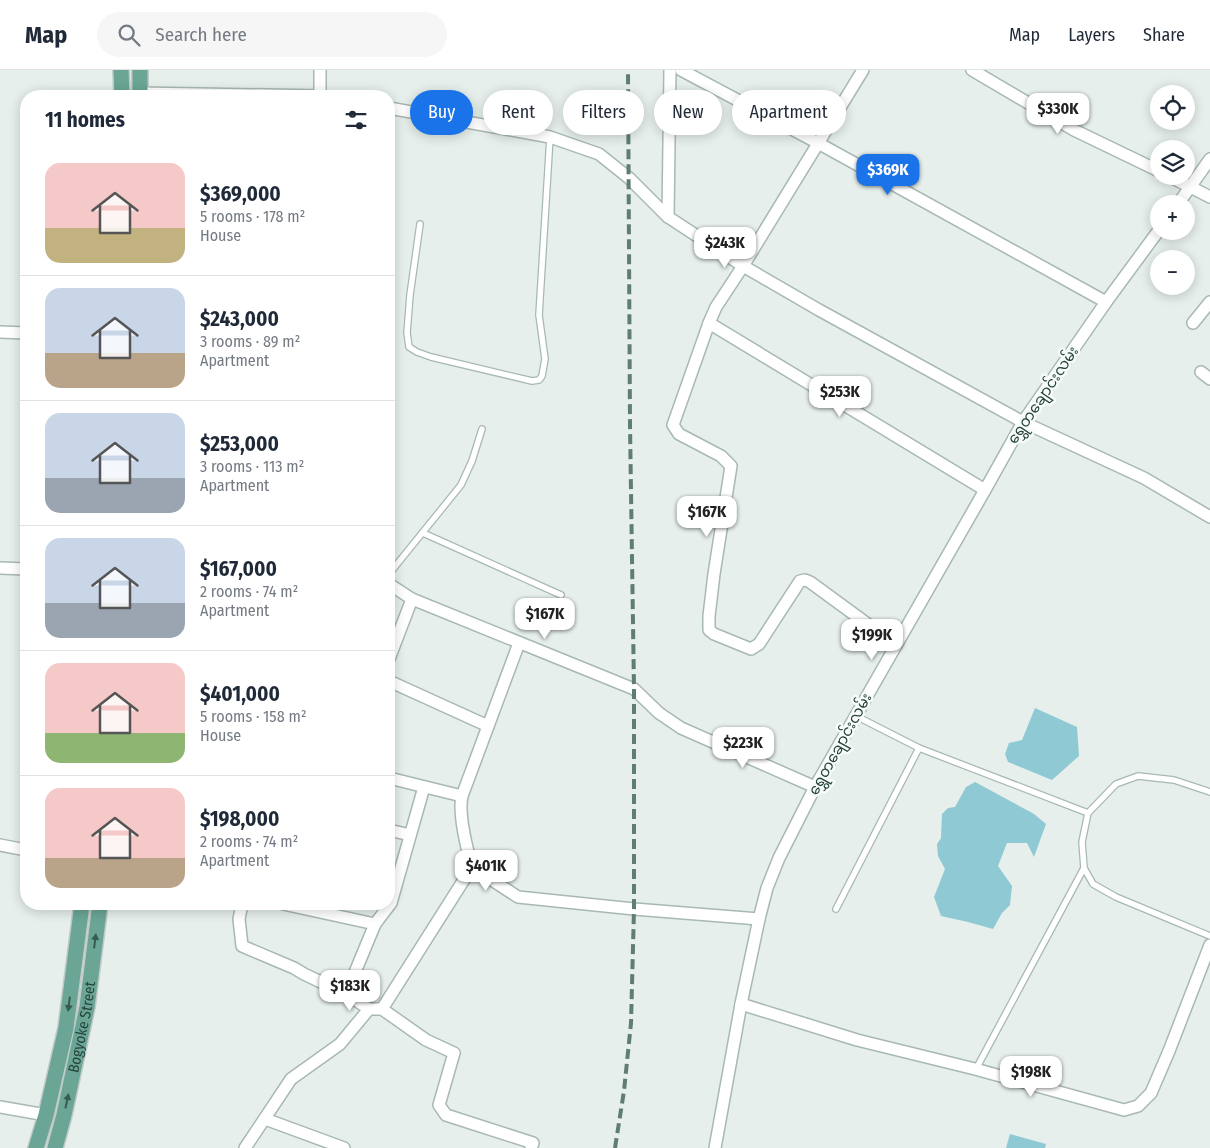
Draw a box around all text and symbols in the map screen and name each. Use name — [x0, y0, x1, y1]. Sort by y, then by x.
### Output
search box — [97, 12, 447, 57]
text: Map — [25, 21, 67, 49]
icon: search — [115, 21, 143, 49]
text: Search here — [155, 23, 247, 46]
text: Map — [1009, 24, 1040, 46]
text: Layers — [1068, 24, 1115, 46]
text: Share — [1143, 24, 1185, 46]
map controls — [1150, 85, 1195, 295]
button: locate — [1150, 85, 1195, 130]
chip: Buy — [410, 90, 473, 135]
chip: Rent — [483, 90, 553, 135]
chip: Filters — [563, 90, 644, 135]
chip: New — [654, 90, 722, 135]
chip: Apartment — [732, 90, 846, 135]
pin: $330K — [1023, 92, 1093, 135]
text: $330K — [1037, 99, 1079, 118]
icon: filters — [342, 106, 370, 134]
text: 11 homes — [45, 107, 125, 133]
button: layers — [1150, 140, 1195, 185]
pin: $369K — [853, 154, 923, 196]
text: $369K — [867, 160, 909, 179]
text: $369,000 — [200, 181, 281, 207]
icon: home — [85, 183, 145, 243]
button: + — [1150, 195, 1195, 240]
text: 5 rooms · 178 m² — [200, 207, 305, 226]
text: House — [200, 226, 241, 245]
pin: $243K — [690, 226, 760, 269]
text: $243K — [705, 233, 745, 252]
button: − — [1150, 250, 1195, 295]
text: $243,000 — [200, 306, 279, 332]
icon: home — [85, 308, 145, 368]
text: 3 rooms · 89 m² — [200, 332, 300, 351]
street label: ရွှေတချောင်းလမ်း — [1003, 342, 1085, 449]
text: Apartment — [200, 351, 269, 370]
pin: $253K — [805, 376, 875, 418]
text: $253K — [820, 382, 860, 401]
text: $253,000 — [200, 431, 279, 457]
icon: home — [85, 433, 145, 493]
text: 3 rooms · 113 m² — [200, 457, 304, 476]
text: Apartment — [200, 476, 269, 495]
pin: $167K — [672, 496, 742, 538]
text: $167K — [688, 502, 726, 521]
text: $167,000 — [200, 556, 277, 582]
icon: home — [85, 558, 145, 618]
text: 2 rooms · 74 m² — [200, 582, 298, 601]
pin: $167K — [510, 598, 580, 640]
text: Apartment — [200, 601, 269, 620]
text: $167K — [526, 604, 564, 623]
pin: $199K — [837, 618, 907, 661]
text: $199K — [852, 625, 892, 644]
text: $401,000 — [200, 681, 280, 707]
icon: home — [85, 683, 145, 743]
street label: ရွှေတချောင်းလမ်း — [804, 689, 878, 800]
text: 5 rooms · 158 m² — [200, 707, 306, 726]
text: House — [200, 726, 241, 745]
pin: $223K — [708, 726, 778, 769]
text: $223K — [723, 733, 763, 752]
text: $198,000 — [200, 806, 279, 832]
icon: home — [85, 808, 145, 868]
text: 2 rooms · 74 m² — [200, 832, 298, 851]
pin: $401K — [451, 850, 521, 892]
text: Apartment — [200, 851, 269, 870]
text: $401K — [466, 856, 506, 875]
one-way arrow — [91, 933, 99, 949]
pin: $183K — [315, 970, 385, 1012]
text: $183K — [330, 976, 370, 995]
street label: Bogyoke Street — [64, 980, 99, 1074]
one-way arrow — [65, 996, 73, 1012]
pin: $198K — [996, 1056, 1066, 1098]
text: $198K — [1011, 1062, 1051, 1081]
one-way arrow — [63, 1093, 71, 1109]

